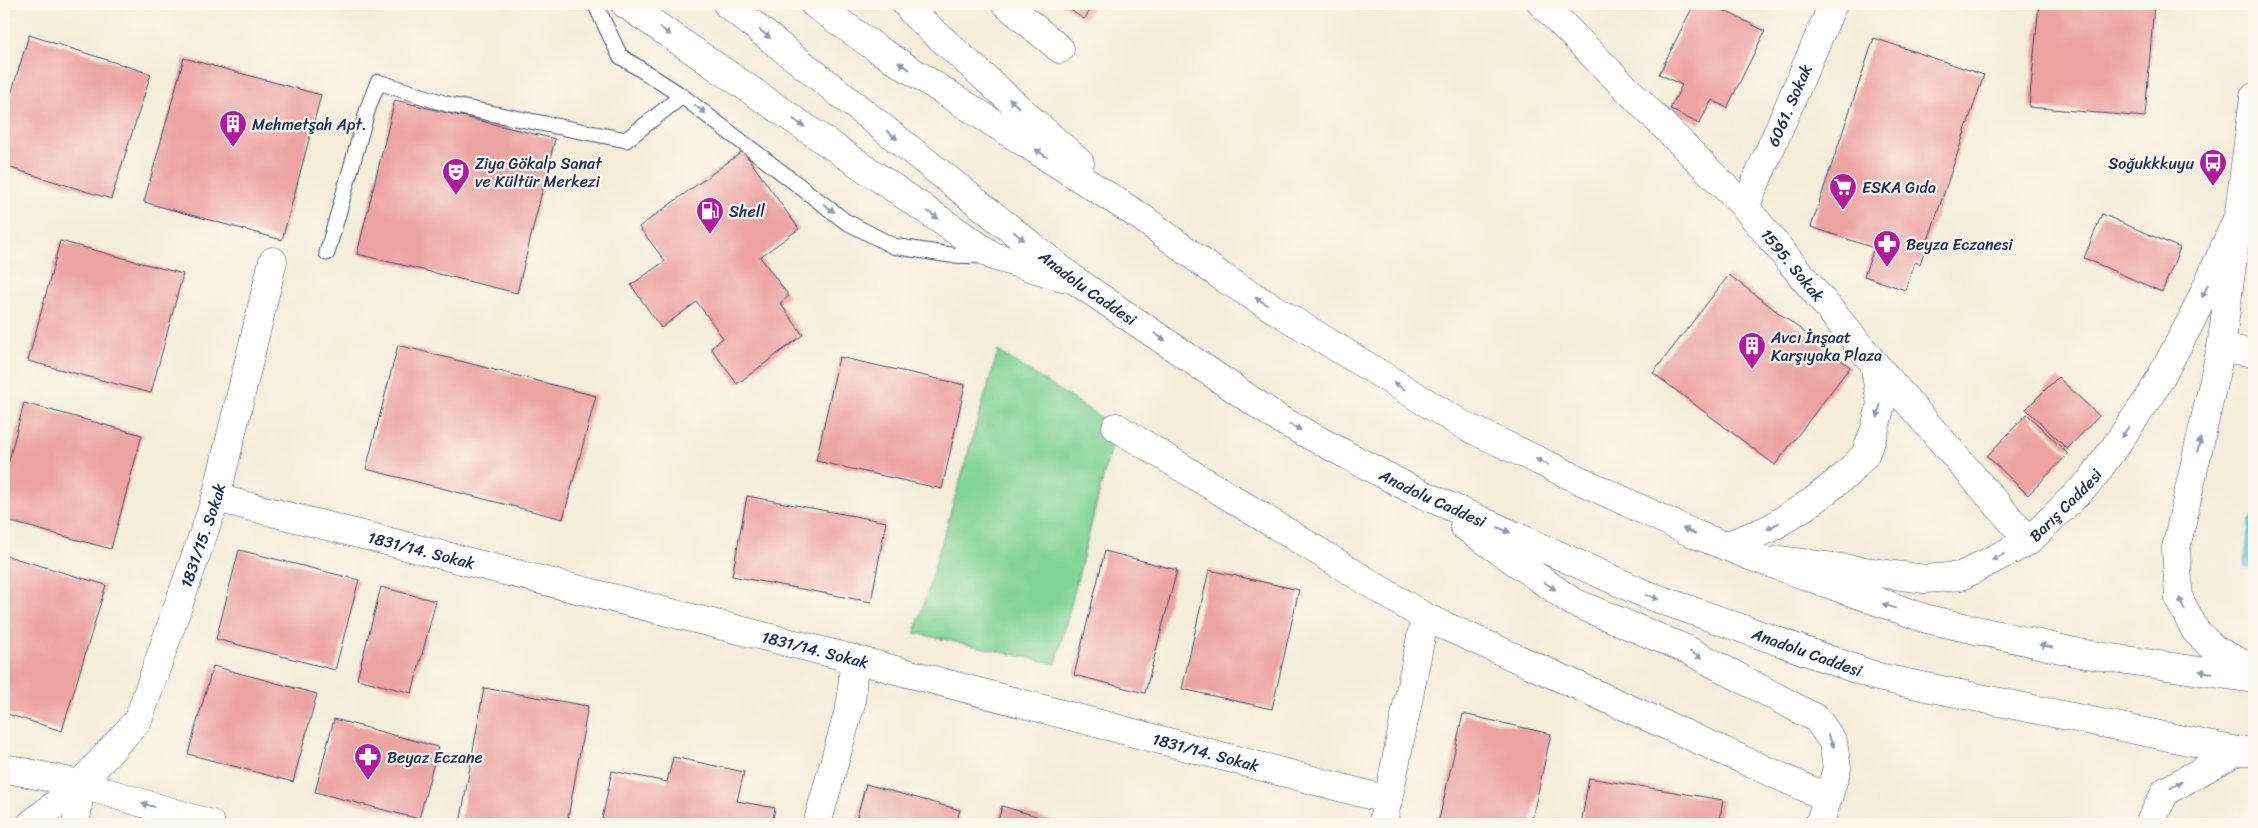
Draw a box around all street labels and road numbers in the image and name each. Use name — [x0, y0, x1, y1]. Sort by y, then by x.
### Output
street label: 6061. Sokak — [1758, 59, 1820, 151]
street label: 1595. Sokak — [1753, 221, 1832, 308]
street label: Anadolu Caddesi — [1032, 242, 1143, 333]
street label: Anadolu Caddesi — [1373, 460, 1492, 536]
street label: Barış Caddesi — [2022, 462, 2110, 549]
street label: 1831/15. Sokak — [171, 480, 234, 592]
street label: 1831/14. Sokak — [365, 522, 479, 577]
street label: Anadolu Caddesi — [1747, 618, 1867, 685]
street label: 1831/14. Sokak — [759, 622, 872, 677]
street label: 1831/14. Sokak — [1149, 724, 1263, 780]

